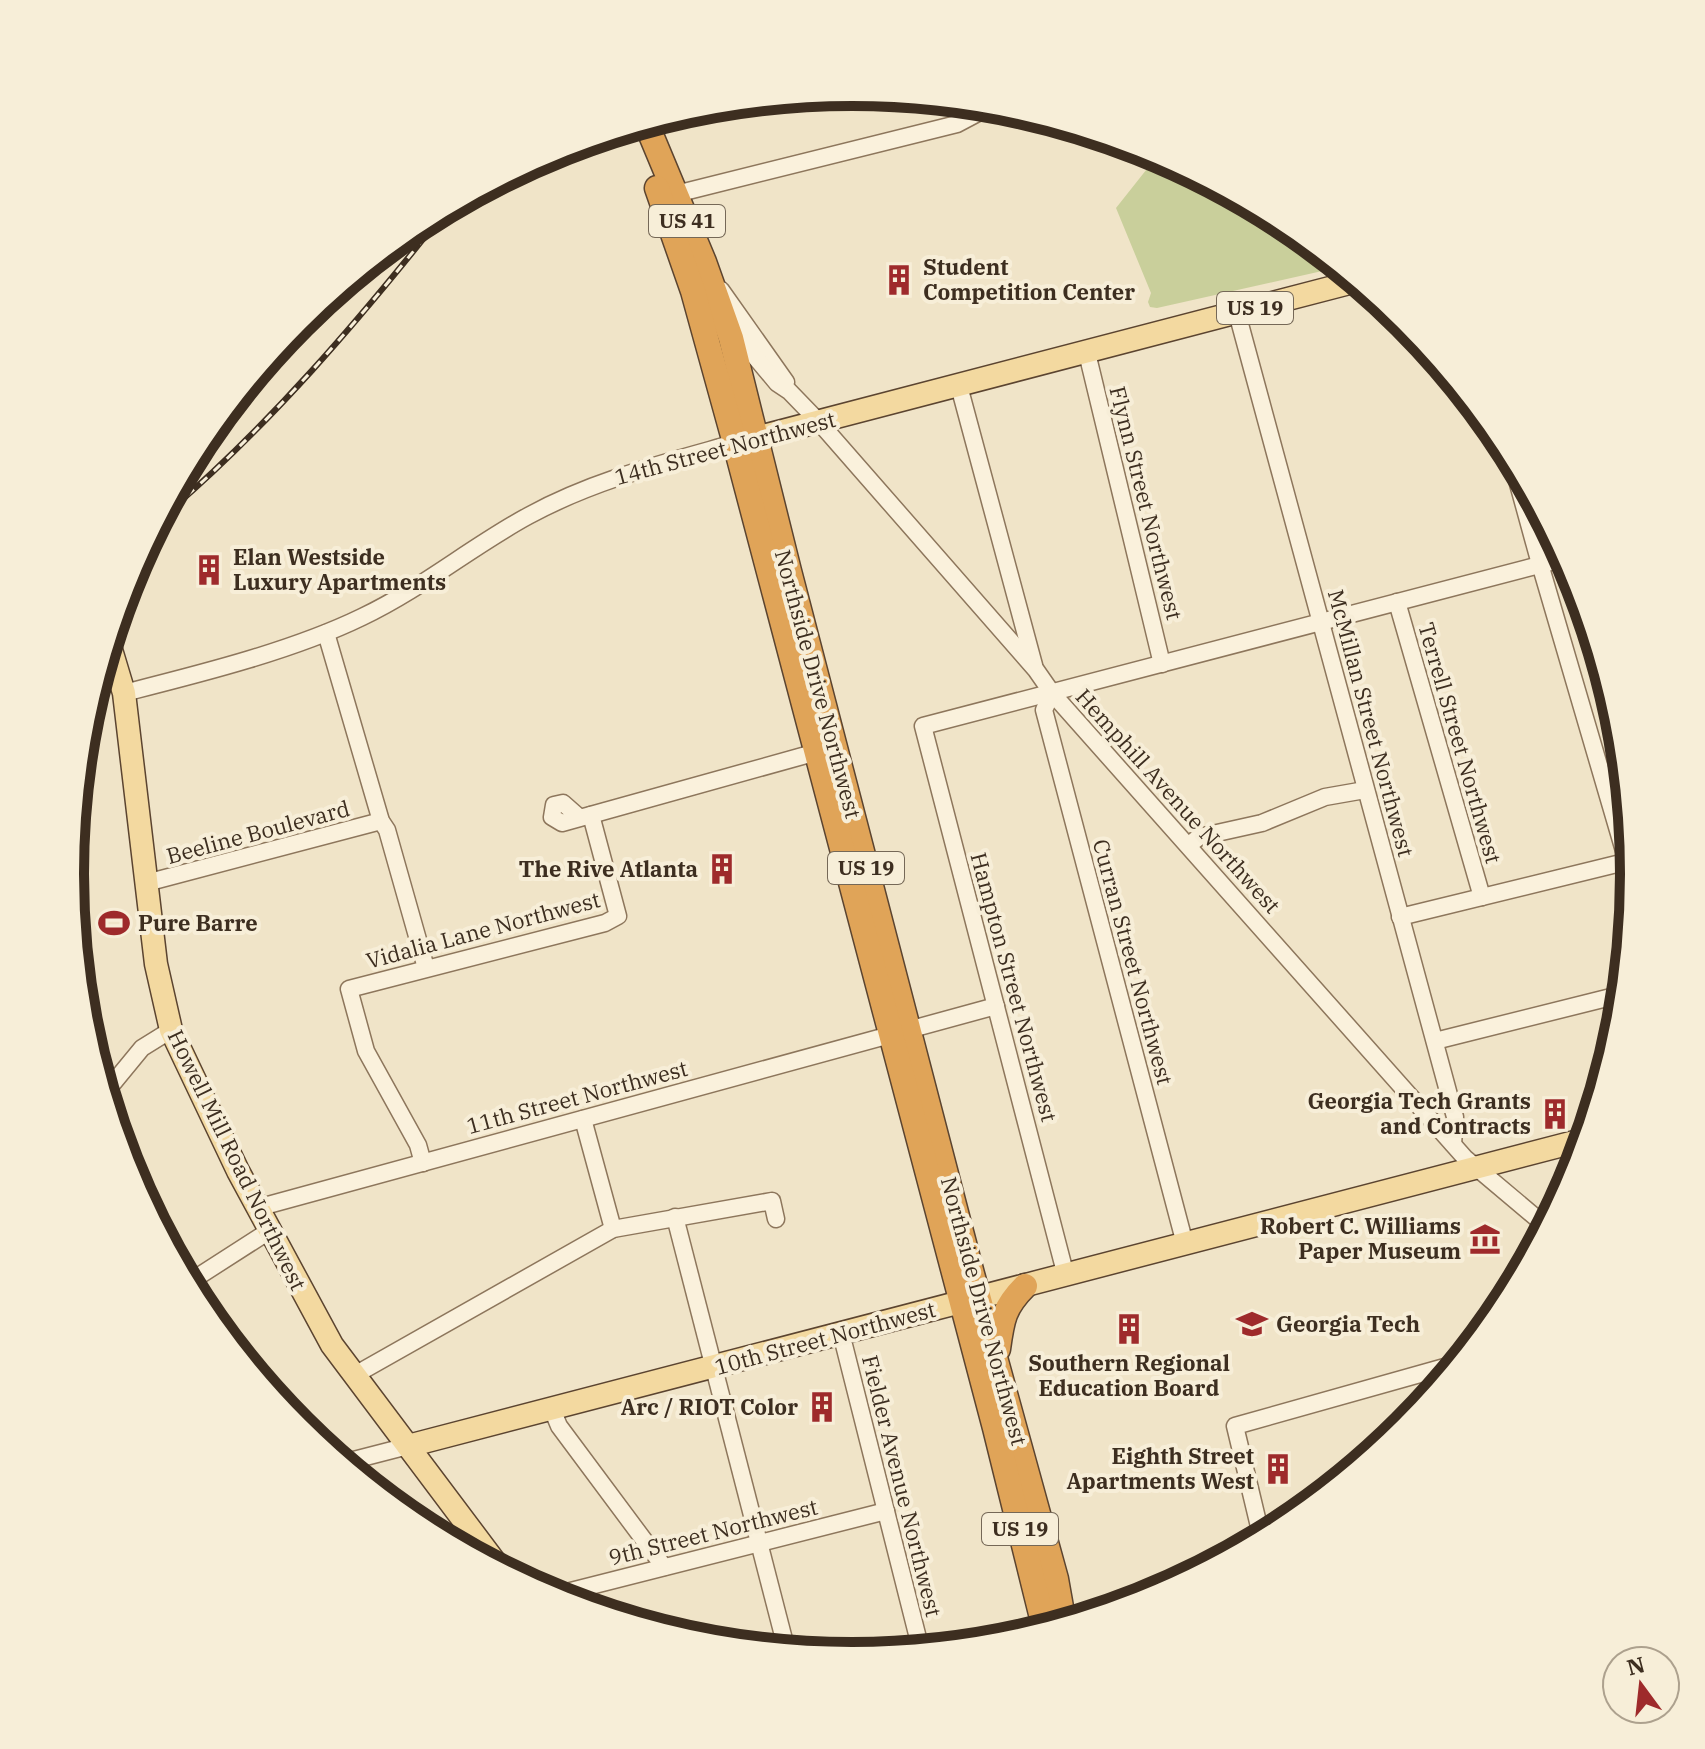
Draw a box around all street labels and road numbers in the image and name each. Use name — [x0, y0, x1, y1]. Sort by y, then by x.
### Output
road number: US 41 — [649, 205, 725, 237]
road number: US 19 — [1217, 292, 1293, 324]
street label: Flynn Street Northwest — [1103, 383, 1190, 623]
street label: 14th Street Northwest — [611, 404, 839, 491]
street label: Northside Drive Northwest — [769, 546, 868, 822]
street label: McMillan Street Northwest — [1322, 586, 1421, 860]
street label: Terrell Street Northwest — [1412, 619, 1509, 867]
street label: Hemphill Avenue Northwest — [1070, 682, 1287, 919]
street label: Beeline Boulevard — [163, 793, 353, 870]
street label: Curran Street Northwest — [1087, 836, 1180, 1088]
street label: Hampton Street Northwest — [965, 849, 1064, 1125]
road number: US 19 — [828, 852, 904, 884]
street label: Vidalia Lane Northwest — [363, 884, 603, 975]
street label: Howell Mill Road Northwest — [162, 1025, 313, 1295]
street label: 11th Street Northwest — [463, 1053, 691, 1140]
street label: Northside Drive Northwest — [935, 1173, 1034, 1449]
street label: 10th Street Northwest — [711, 1294, 939, 1381]
street label: Fielder Avenue Northwest — [856, 1352, 949, 1620]
street label: 9th Street Northwest — [605, 1491, 821, 1572]
road number: US 19 — [982, 1513, 1058, 1545]

